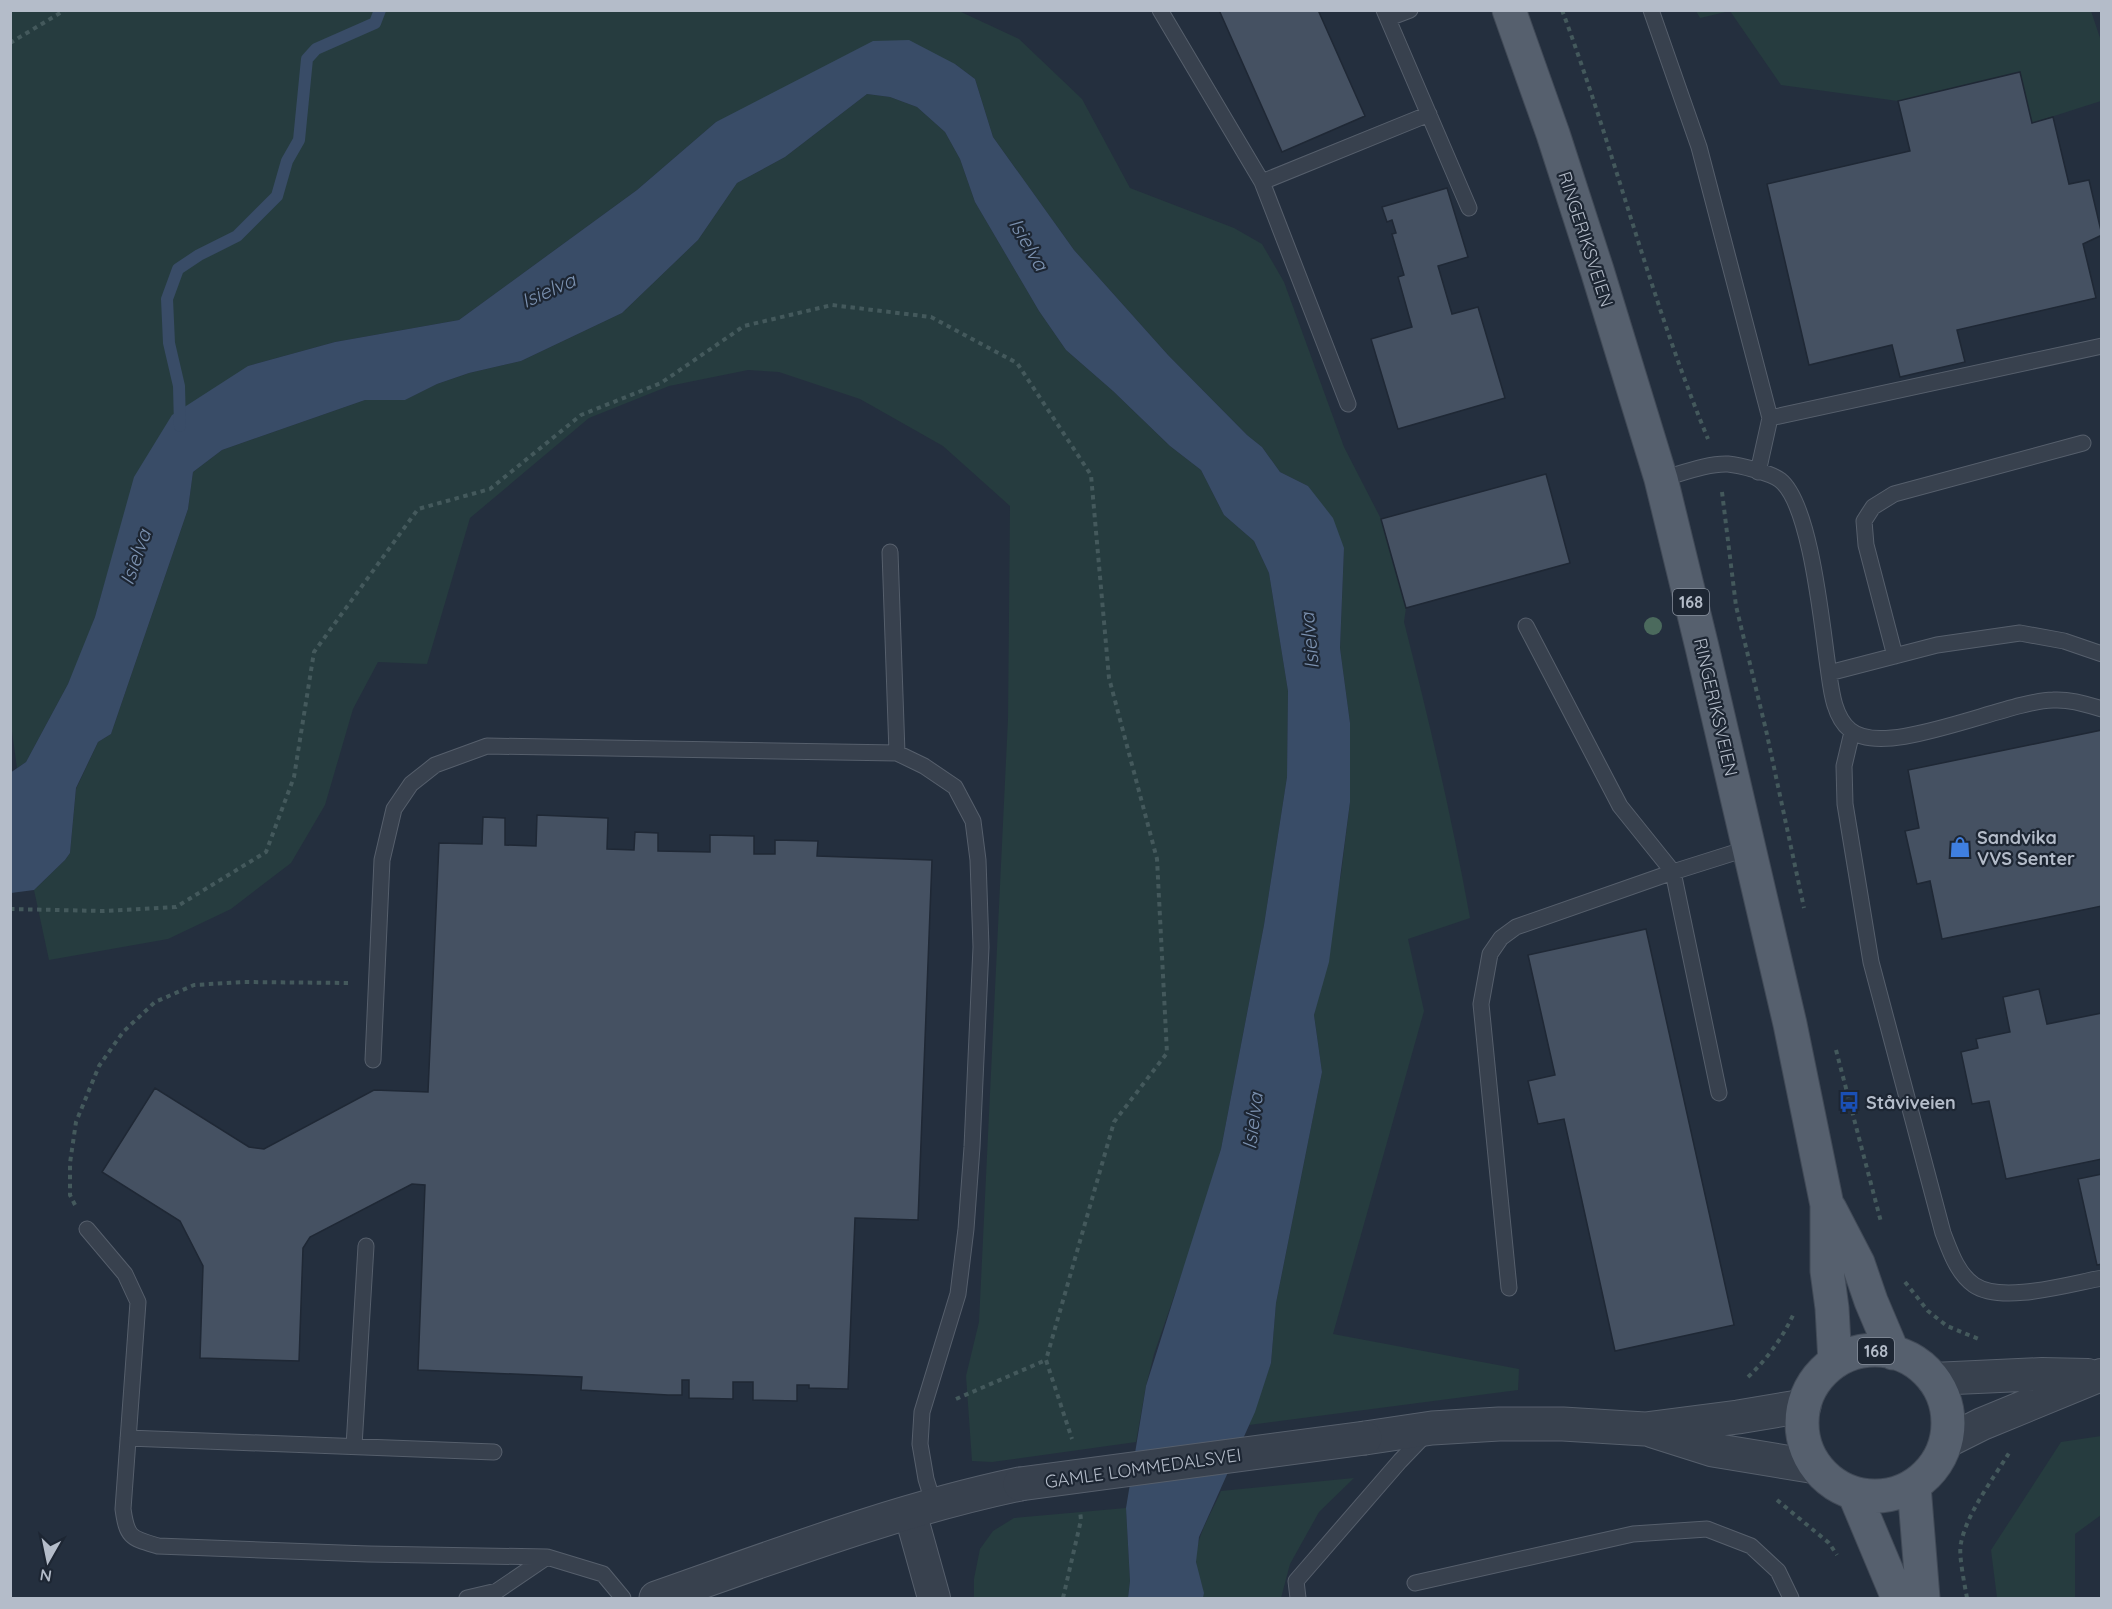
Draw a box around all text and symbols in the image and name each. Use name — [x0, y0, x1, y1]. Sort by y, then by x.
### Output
street label: RINGERIKSVEIEN — [1553, 168, 1619, 310]
water label: Isielva — [1004, 213, 1055, 276]
water label: Isielva — [517, 266, 581, 313]
water label: Isielva — [114, 524, 157, 588]
road number: 168 — [1673, 589, 1709, 615]
water label: Isielva — [1294, 610, 1324, 670]
street label: RINGERIKSVEIEN — [1689, 636, 1743, 778]
place label: Sandvika VVS Senter — [1977, 826, 2075, 870]
shop icon: Sandvika VVS Senter — [1948, 835, 1972, 859]
water label: Isielva — [1236, 1089, 1268, 1151]
bus stop icon: Ståviveien — [1837, 1090, 1861, 1114]
place label: Ståviveien — [1866, 1091, 1956, 1114]
road number: 168 — [1858, 1338, 1894, 1364]
street label: GAMLE LOMMEDALSVEI — [1043, 1443, 1243, 1493]
north arrow — [18, 1531, 78, 1591]
text: N — [38, 1565, 53, 1587]

